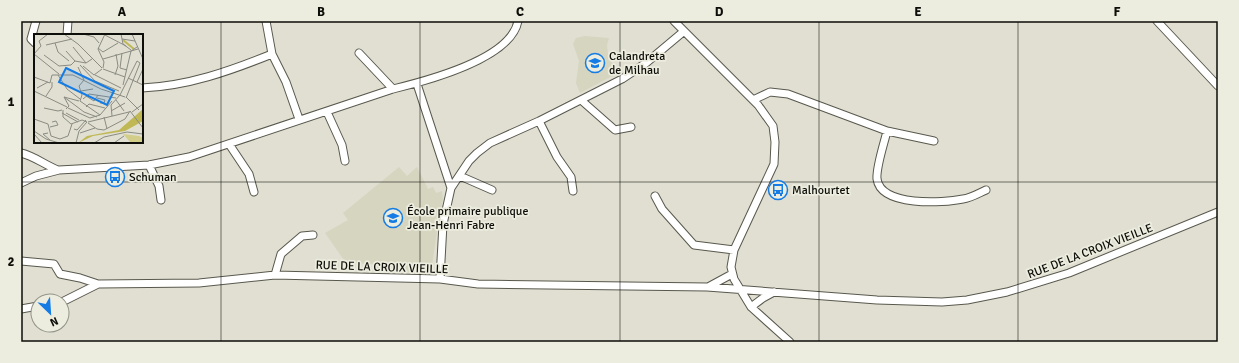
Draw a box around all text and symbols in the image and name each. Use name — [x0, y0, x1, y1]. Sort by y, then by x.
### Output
text: A — [118, 4, 127, 20]
text: B — [317, 4, 325, 20]
text: C — [516, 4, 524, 20]
text: D — [715, 4, 724, 20]
text: E — [914, 4, 922, 20]
text: F — [1114, 4, 1121, 20]
inset map — [34, 34, 143, 143]
place label: Calandreta de Milhau — [609, 49, 665, 78]
school or university icon: Calandreta de Milhau — [584, 52, 606, 74]
text: 1 — [7, 94, 15, 110]
bus stop icon: Schuman — [104, 166, 126, 188]
place label: Schuman — [129, 170, 177, 185]
bus stop icon: Malhourtet — [767, 179, 789, 201]
place label: Malhourtet — [792, 183, 850, 198]
place label: École primaire publique Jean-Henri Fabre — [407, 204, 528, 233]
school or university icon: École primaire publique Jean-Henri Fabre — [382, 207, 404, 229]
street label: RUE DE LA CROIX VIEILLE — [1025, 221, 1155, 282]
text: 2 — [7, 254, 15, 270]
street label: RUE DE LA CROIX VIEILLE — [315, 258, 449, 277]
north arrow — [30, 293, 70, 333]
text: N — [48, 314, 60, 329]

